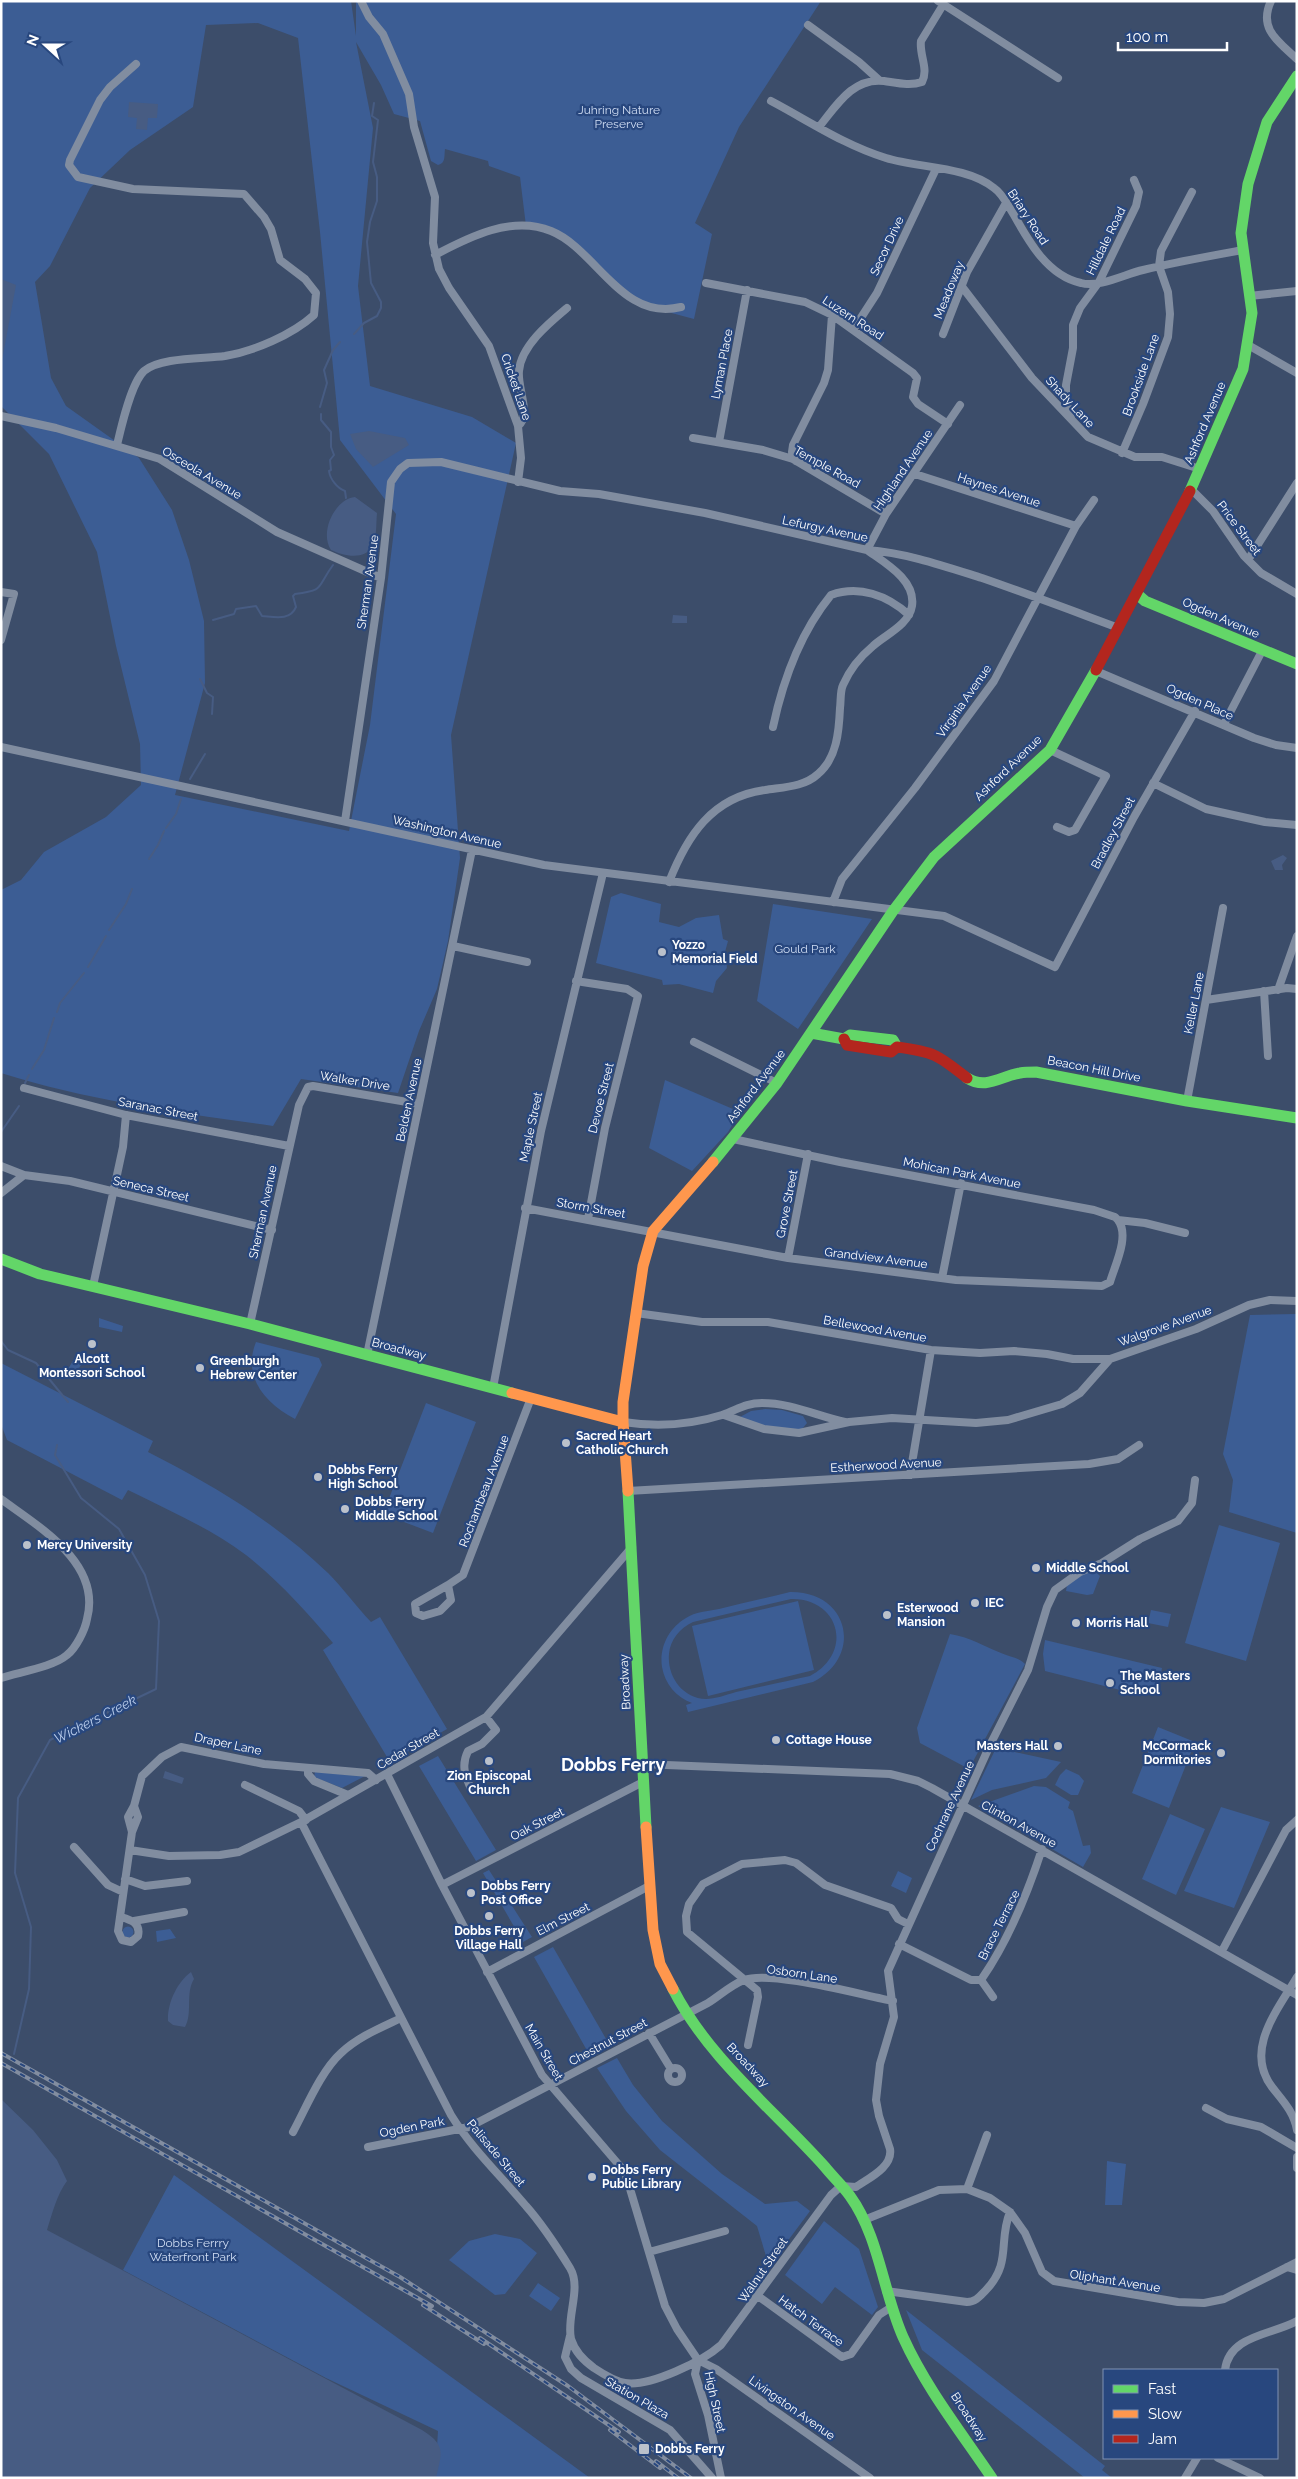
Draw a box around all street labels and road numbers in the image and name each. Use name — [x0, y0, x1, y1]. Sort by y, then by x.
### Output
street label: Briary Road — [1005, 187, 1051, 247]
street label: Hilldale Road — [1083, 205, 1129, 277]
street label: Secor Drive — [867, 214, 907, 278]
street label: Meadoway — [931, 259, 967, 321]
street label: Luzern Road — [820, 293, 886, 343]
street label: Lyman Place — [708, 328, 736, 400]
street label: Brookside Lane — [1120, 332, 1162, 418]
street label: Cricket Lane — [498, 352, 534, 422]
street label: Shady Lane — [1043, 373, 1097, 431]
street label: Ashford Avenue — [1181, 380, 1229, 466]
street label: Highland Avenue — [871, 427, 935, 513]
street label: Temple Road — [791, 443, 863, 491]
street label: Osceola Avenue — [160, 444, 244, 502]
street label: Haynes Avenue — [956, 470, 1042, 510]
street label: Price Street — [1214, 498, 1264, 558]
street label: Lefurgy Avenue — [781, 513, 869, 545]
street label: Sherman Avenue — [354, 534, 382, 630]
street label: Ogden Avenue — [1180, 595, 1262, 641]
street label: Virginia Avenue — [934, 662, 994, 740]
street label: Ogden Place — [1164, 681, 1236, 723]
street label: Ashford Avenue — [971, 732, 1045, 804]
street label: Bradley Street — [1088, 795, 1138, 871]
street label: Washington Avenue — [391, 813, 503, 851]
street label: Keller Lane — [1181, 971, 1207, 1035]
street label: Ashford Avenue — [724, 1047, 788, 1125]
street label: Beacon Hill Drive — [1046, 1053, 1142, 1085]
street label: Belden Avenue — [393, 1057, 425, 1143]
street label: Devoe Street — [585, 1061, 617, 1135]
street label: Walker Drive — [319, 1069, 391, 1093]
street label: Maple Street — [517, 1091, 545, 1163]
street label: Saranac Street — [117, 1094, 199, 1124]
street label: Mohican Park Avenue — [902, 1155, 1022, 1191]
street label: Sherman Avenue — [246, 1164, 280, 1260]
street label: Grove Street — [774, 1169, 800, 1239]
street label: Seneca Street — [112, 1173, 190, 1205]
street label: Storm Street — [555, 1195, 627, 1221]
street label: Grandview Avenue — [824, 1245, 928, 1271]
street label: Walgrove Avenue — [1117, 1303, 1213, 1349]
street label: Bellewood Avenue — [822, 1313, 928, 1345]
street label: Broadway — [370, 1335, 428, 1363]
street label: Rochambeau Avenue — [456, 1433, 512, 1549]
street label: Estherwood Avenue — [830, 1455, 942, 1475]
street label: Broadway — [617, 1653, 633, 1710]
street label: Cedar Street — [374, 1726, 442, 1772]
street label: Draper Lane — [193, 1730, 263, 1758]
street label: Cochrane Avenue — [923, 1758, 977, 1854]
street label: Clinton Avenue — [979, 1798, 1059, 1850]
street label: Oak Street — [508, 1805, 566, 1843]
street label: Brace Terrace — [975, 1888, 1023, 1962]
street label: Elm Street — [534, 1900, 592, 1938]
street label: Osborn Lane — [766, 1962, 838, 1986]
street label: Chestnut Street — [566, 2016, 650, 2068]
street label: Main Street — [522, 2021, 566, 2083]
street label: Broadway — [724, 2040, 772, 2090]
street label: Ogden Park — [379, 2114, 446, 2140]
street label: Palisade Street — [464, 2117, 528, 2189]
street label: Walnut Street — [735, 2235, 791, 2305]
street label: Oliphant Avenue — [1069, 2267, 1161, 2295]
street label: Hatch Terrace — [776, 2293, 846, 2349]
street label: High Street — [702, 2370, 728, 2434]
street label: Livingston Avenue — [746, 2373, 838, 2443]
street label: Station Plaza — [603, 2374, 671, 2422]
street label: Broadway — [948, 2390, 990, 2445]

